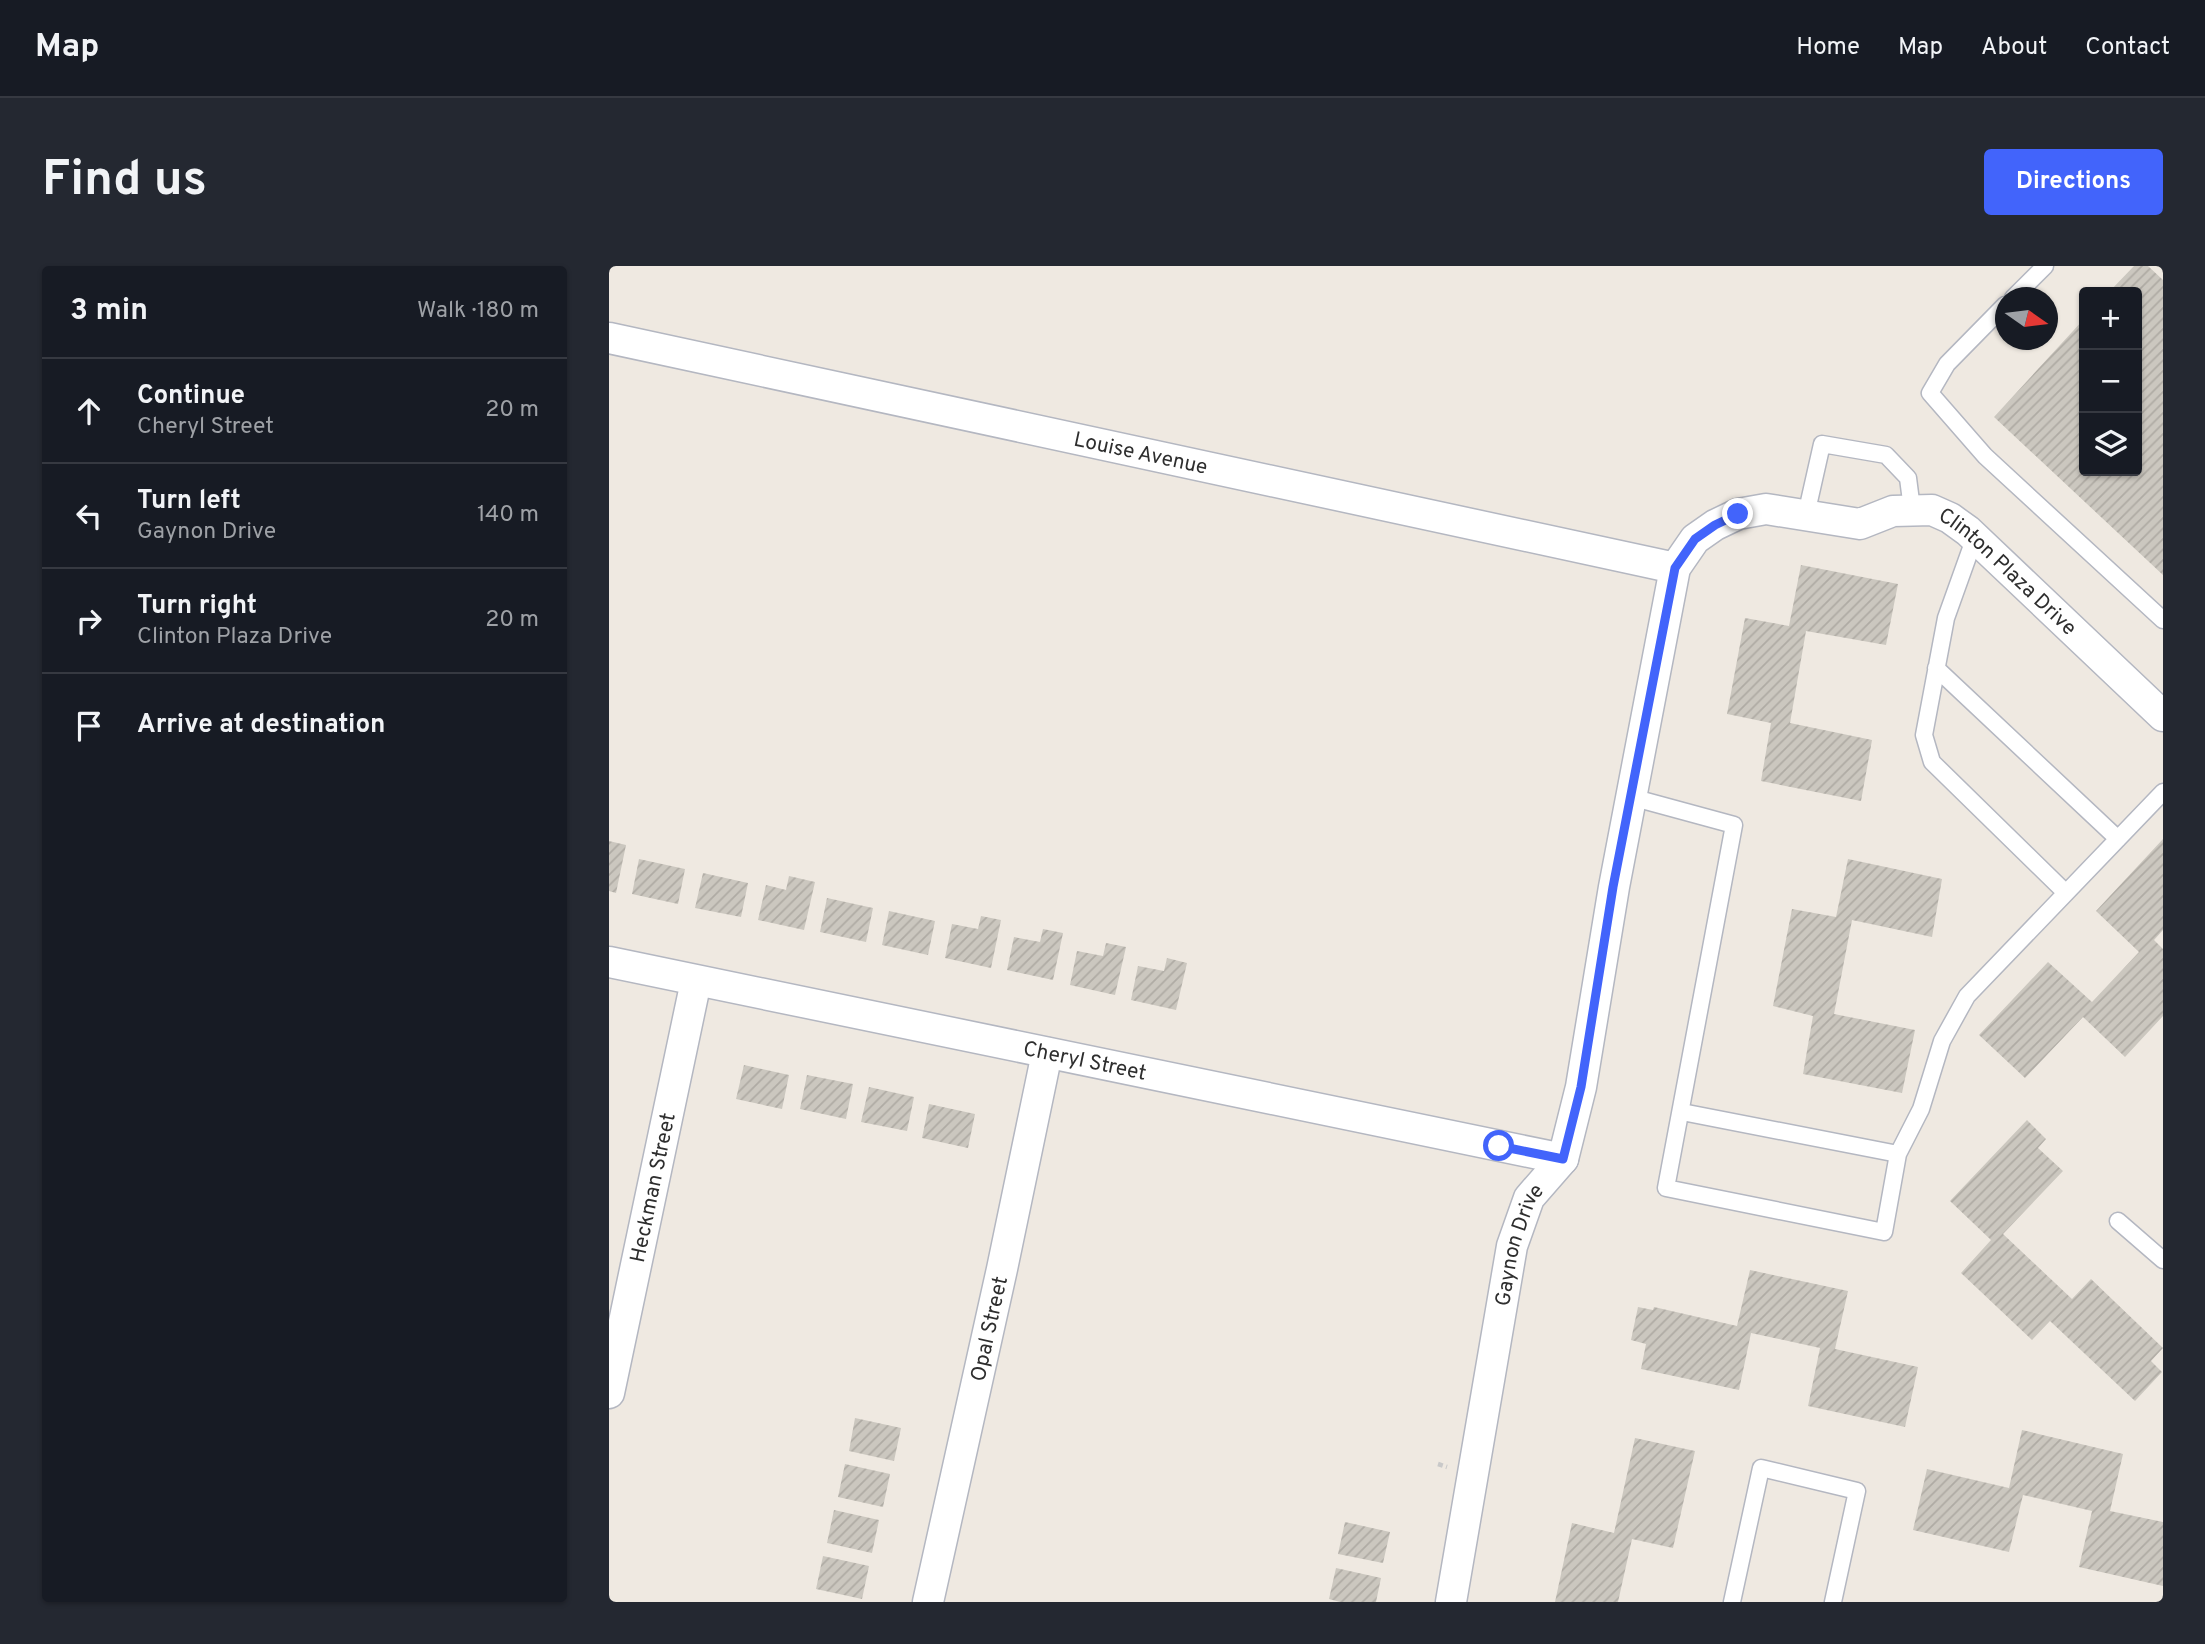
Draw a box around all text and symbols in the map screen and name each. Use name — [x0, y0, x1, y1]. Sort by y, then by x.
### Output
text: Map — [35, 27, 99, 69]
text: Home — [1796, 33, 1860, 63]
text: Map — [1898, 33, 1943, 63]
text: About — [1981, 33, 2047, 63]
text: Contact — [2085, 33, 2170, 63]
button: Directions — [1984, 149, 2163, 215]
text: Find us — [42, 151, 207, 213]
north arrow — [1995, 287, 2058, 350]
map controls — [2079, 287, 2142, 476]
button: + — [2079, 287, 2142, 350]
text: 3 min — [70, 293, 148, 330]
text: Walk · 180 m — [417, 297, 539, 326]
button: − — [2079, 350, 2142, 413]
text: Continue — [137, 380, 245, 413]
icon: ahead — [70, 392, 108, 430]
text: 20 m — [485, 396, 539, 425]
text: Cheryl Street — [137, 413, 274, 442]
button: layers — [2079, 413, 2142, 476]
street label: Louise Avenue — [1071, 427, 1210, 482]
text: Turn left — [137, 485, 241, 518]
icon: left — [70, 497, 108, 535]
route end — [1722, 498, 1753, 529]
text: 140 m — [477, 501, 539, 530]
street label: Clinton Plaza Drive — [1934, 503, 2082, 642]
text: Gaynon Drive — [137, 518, 276, 547]
text: Turn right — [137, 590, 257, 623]
icon: right — [70, 602, 108, 640]
text: 20 m — [485, 606, 539, 635]
text: Clinton Plaza Drive — [137, 623, 332, 652]
icon: arrive — [70, 707, 108, 745]
text: Arrive at destination — [137, 709, 385, 742]
street label: Cheryl Street — [1021, 1036, 1149, 1088]
street label: Heckman Street — [625, 1111, 683, 1265]
route start — [1483, 1130, 1514, 1161]
street label: Gaynon Drive — [1490, 1178, 1550, 1308]
street label: Opal Street — [965, 1274, 1015, 1384]

